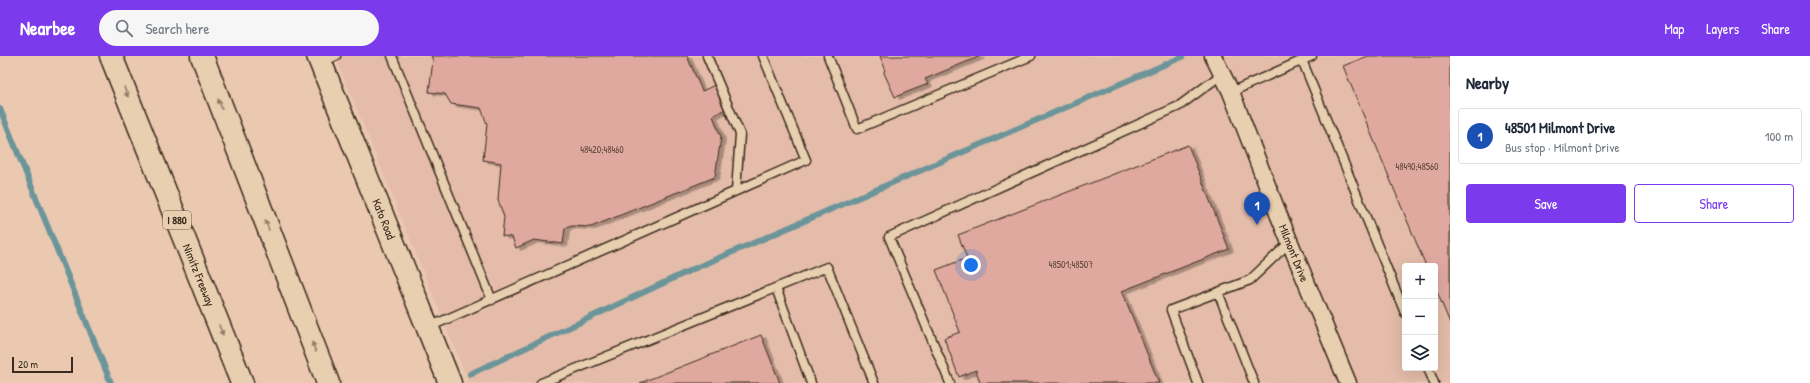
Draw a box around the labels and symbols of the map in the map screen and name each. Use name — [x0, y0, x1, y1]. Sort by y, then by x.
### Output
one-way arrow — [123, 87, 129, 99]
one-way arrow — [217, 98, 223, 110]
house number: 48420;48460 — [580, 143, 624, 156]
house number: 48490;48560 — [1395, 160, 1439, 173]
pin: 1 — [1244, 192, 1270, 225]
street label: Kato Road — [368, 196, 400, 242]
road number: I 880 — [163, 211, 191, 229]
one-way arrow — [264, 219, 270, 231]
street label: Milmont Drive — [1275, 222, 1313, 285]
street label: Nimitz Freeway — [179, 241, 219, 309]
your location — [961, 255, 981, 275]
house number: 48501;48507 — [1049, 258, 1093, 271]
one-way arrow — [218, 324, 224, 335]
one-way arrow — [311, 340, 317, 352]
scale bar — [12, 355, 73, 374]

